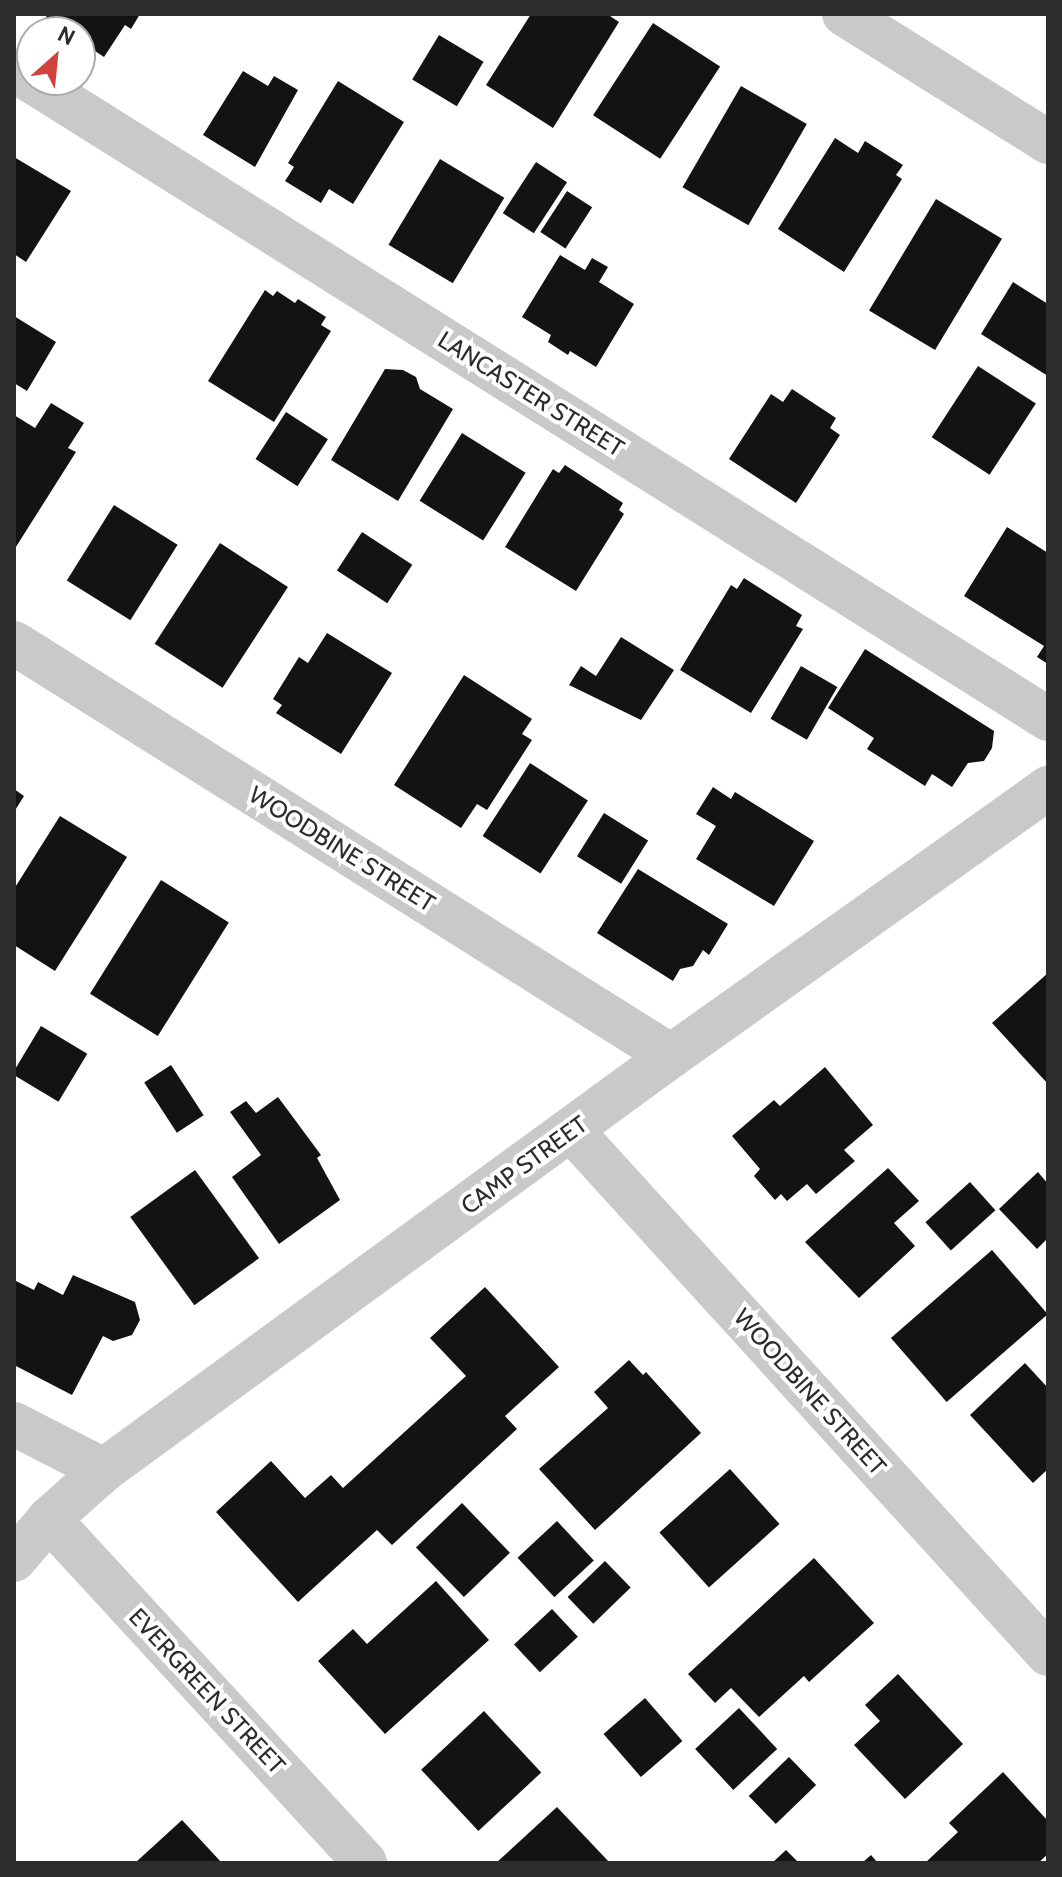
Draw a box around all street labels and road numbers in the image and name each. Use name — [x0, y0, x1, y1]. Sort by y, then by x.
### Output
street label: LANCASTER STREET — [433, 325, 629, 463]
street label: WOODBINE STREET — [244, 780, 440, 918]
street label: CAMP STREET — [455, 1110, 593, 1220]
street label: WOODBINE STREET — [728, 1303, 892, 1481]
street label: EVERGREEN STREET — [123, 1602, 291, 1780]

